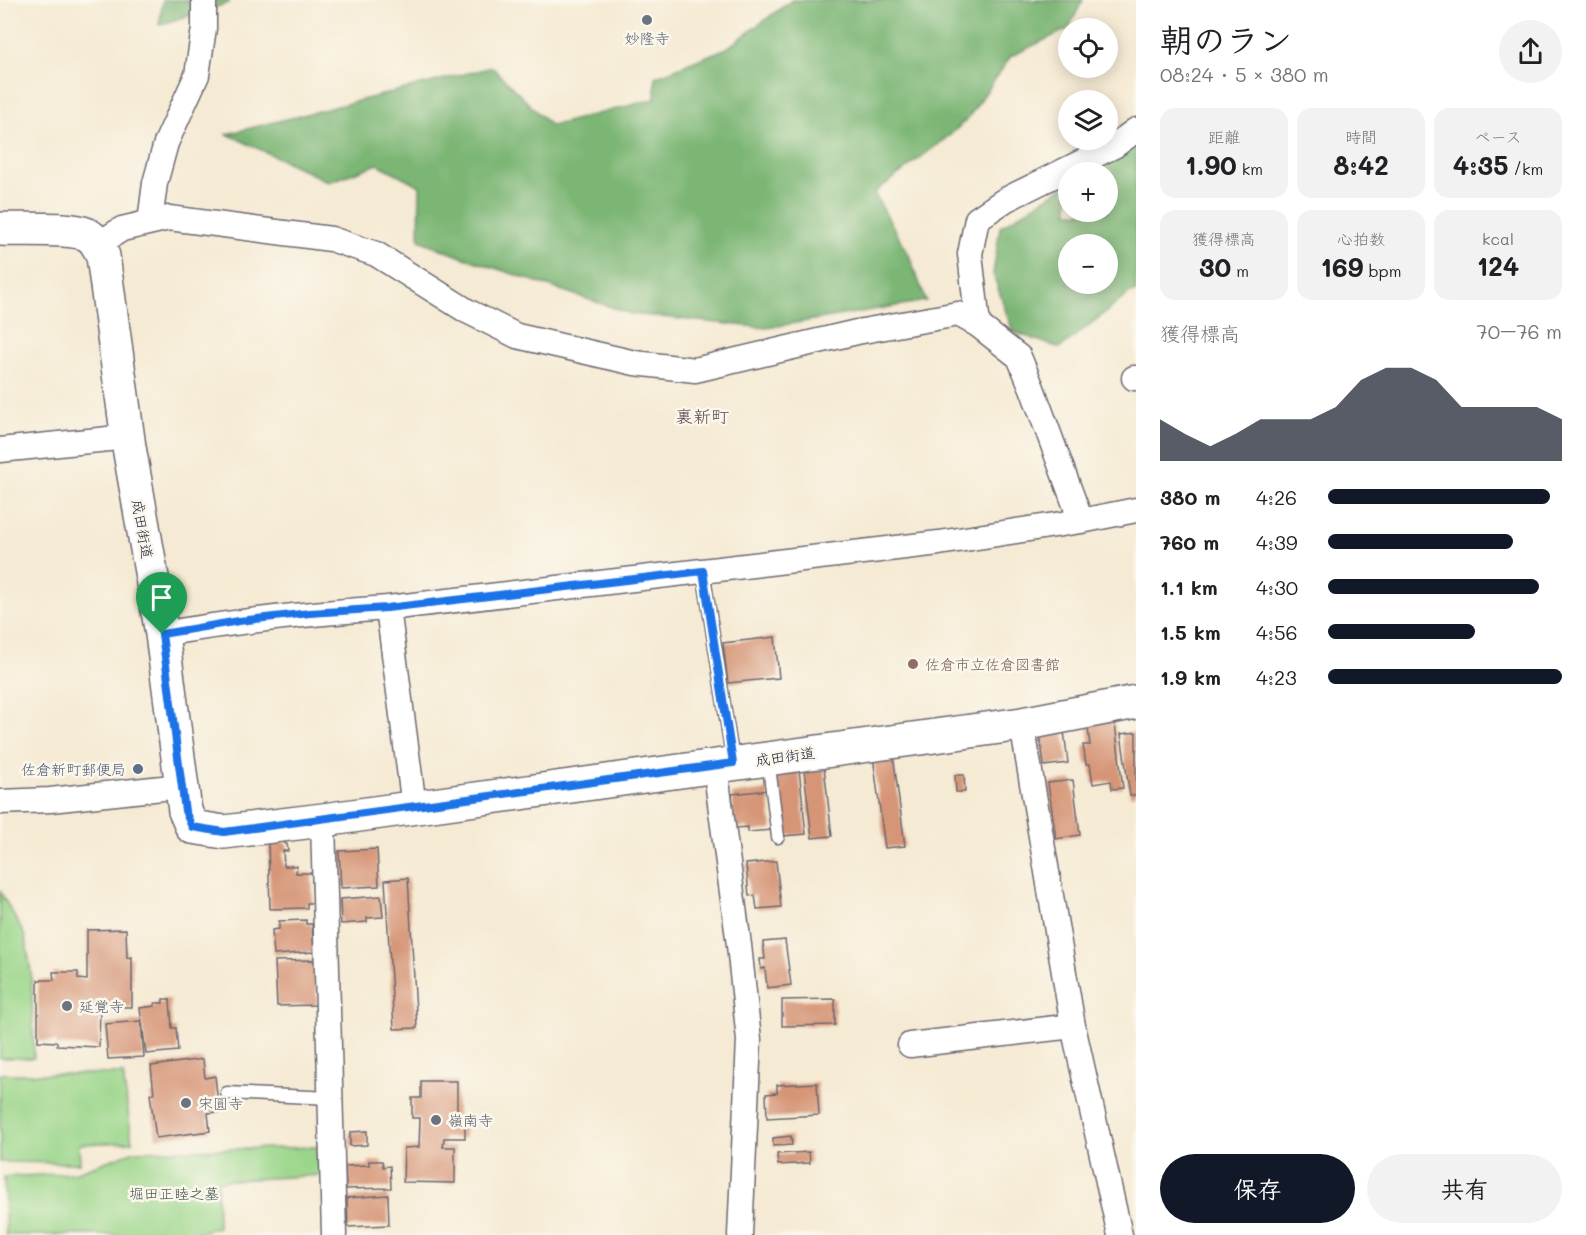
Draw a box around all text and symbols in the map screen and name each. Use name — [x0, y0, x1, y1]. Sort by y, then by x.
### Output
marker: 妙隆寺 — [640, 13, 654, 27]
text: 朝のラン — [1160, 17, 1292, 60]
map controls — [1058, 18, 1118, 294]
button: locate — [1058, 18, 1118, 78]
button: share — [1499, 20, 1562, 83]
place label: 妙隆寺 — [624, 28, 670, 48]
text: 08:24 · 5 × 380 m — [1160, 61, 1329, 87]
button: layers — [1058, 90, 1118, 150]
text: 距離 — [1208, 126, 1240, 147]
text: 時間 — [1345, 126, 1377, 147]
text: ペース — [1474, 126, 1522, 147]
text: 1.90 — [1185, 148, 1237, 182]
text: 8:42 — [1333, 148, 1389, 182]
text: 4:35 — [1453, 148, 1508, 182]
text: km — [1237, 158, 1263, 179]
text: /km — [1508, 158, 1543, 179]
button: + — [1058, 162, 1118, 222]
text: 獲得標高 — [1192, 228, 1256, 249]
text: 心拍数 — [1337, 228, 1385, 249]
text: kcal — [1482, 228, 1514, 249]
button: − — [1058, 234, 1118, 294]
text: 124 — [1477, 249, 1519, 283]
text: 30 — [1199, 250, 1231, 284]
text: 169 — [1321, 250, 1363, 284]
text: m — [1231, 260, 1249, 281]
text: bpm — [1363, 260, 1401, 281]
text: 70–76 m — [1477, 318, 1562, 344]
text: 獲得標高 — [1160, 320, 1240, 346]
district label: 裏新町 — [675, 404, 729, 428]
text: 380 m — [1160, 484, 1220, 510]
text: 4:26 — [1256, 484, 1297, 510]
street label: 成田街道 — [128, 498, 158, 560]
text: 760 m — [1160, 529, 1219, 555]
text: 4:39 — [1256, 529, 1297, 555]
pin — [136, 572, 187, 634]
text: 1.1 km — [1160, 574, 1218, 600]
text: 4:30 — [1256, 574, 1298, 600]
icon: arrive — [145, 581, 178, 614]
text: 1.5 km — [1160, 619, 1221, 645]
text: 4:56 — [1256, 619, 1298, 645]
place label: 佐倉市立佐倉図書館 — [925, 654, 1060, 674]
marker: 佐倉市立佐倉図書館 — [906, 657, 920, 671]
text: 1.9 km — [1160, 664, 1221, 690]
text: 4:23 — [1256, 664, 1297, 690]
street label: 成田街道 — [754, 742, 816, 770]
place label: 佐倉新町郵便局 — [21, 759, 126, 779]
marker: 佐倉新町郵便局 — [131, 762, 145, 776]
place label: 延覚寺 — [79, 996, 124, 1016]
marker: 延覚寺 — [60, 999, 74, 1013]
place label: 宋圓寺 — [198, 1093, 243, 1113]
marker: 宋圓寺 — [179, 1096, 193, 1110]
place label: 嶺南寺 — [448, 1110, 493, 1130]
marker: 嶺南寺 — [429, 1113, 443, 1127]
button: 保存 — [1160, 1154, 1355, 1223]
button: 共有 — [1367, 1154, 1562, 1223]
park label: 堀田正睦之墓 — [129, 1183, 219, 1203]

